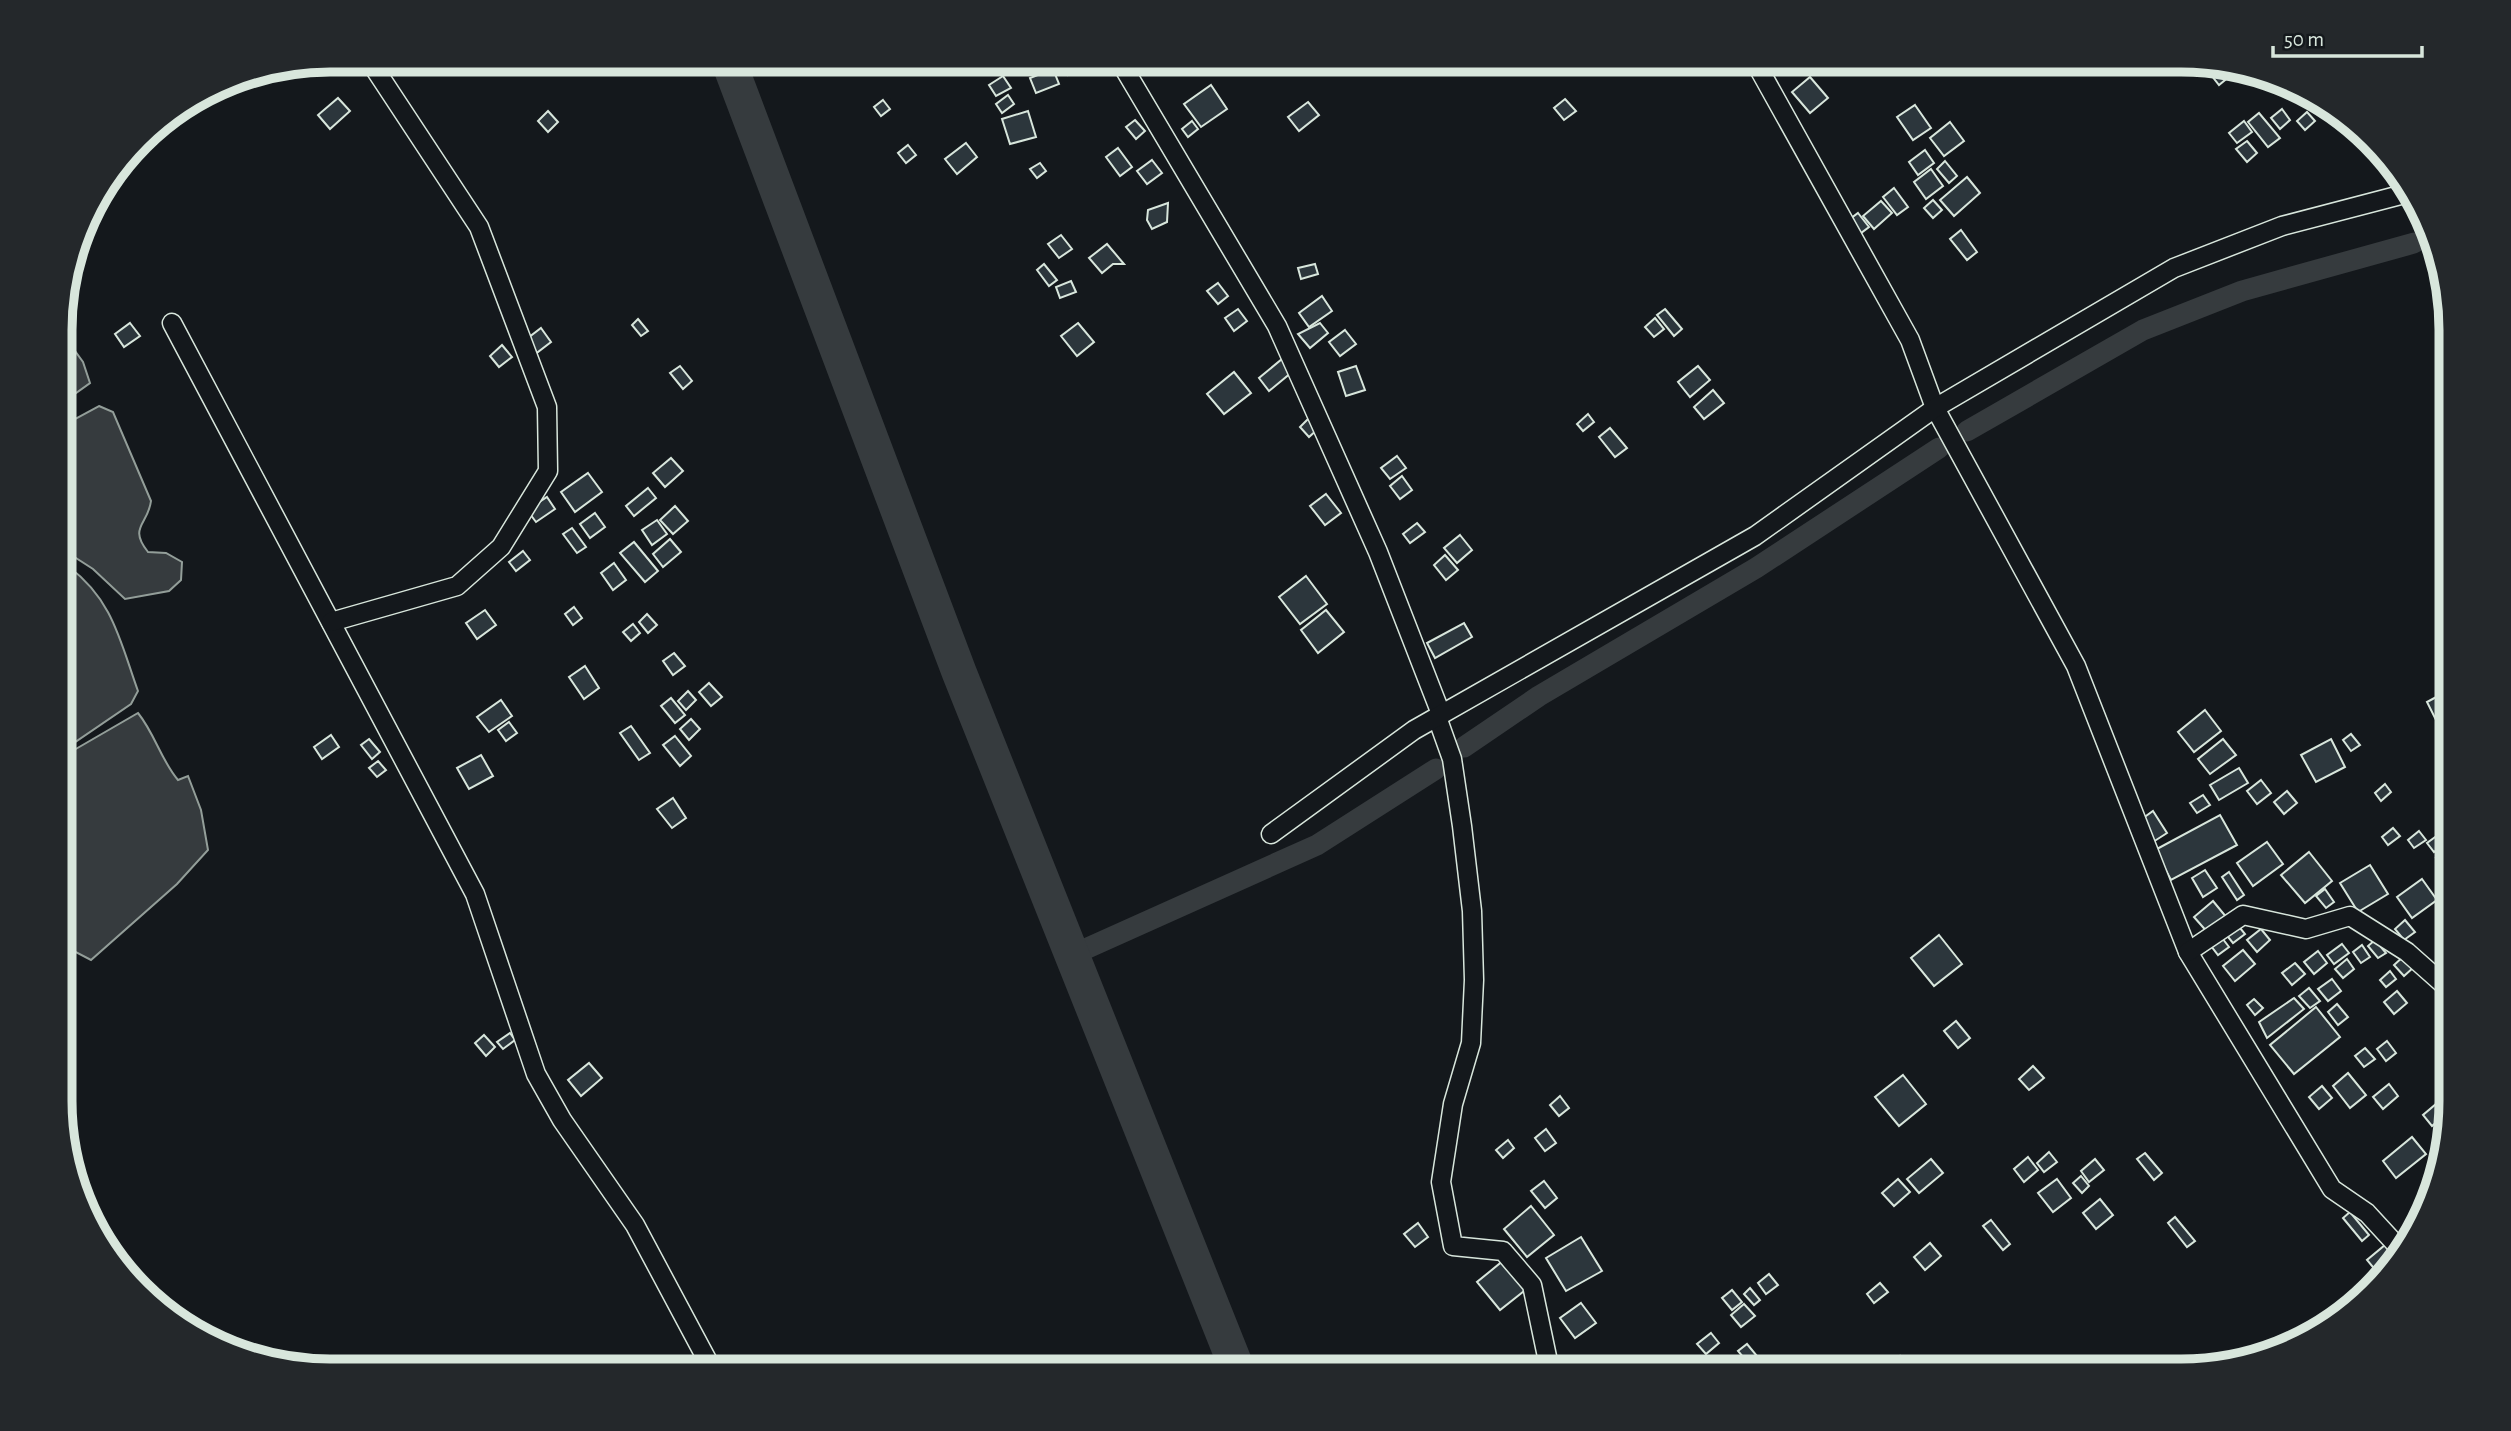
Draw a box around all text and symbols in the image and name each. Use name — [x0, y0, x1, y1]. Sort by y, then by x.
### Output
scale bar — [2273, 14, 2422, 58]
text: 50 m — [2284, 29, 2324, 50]

